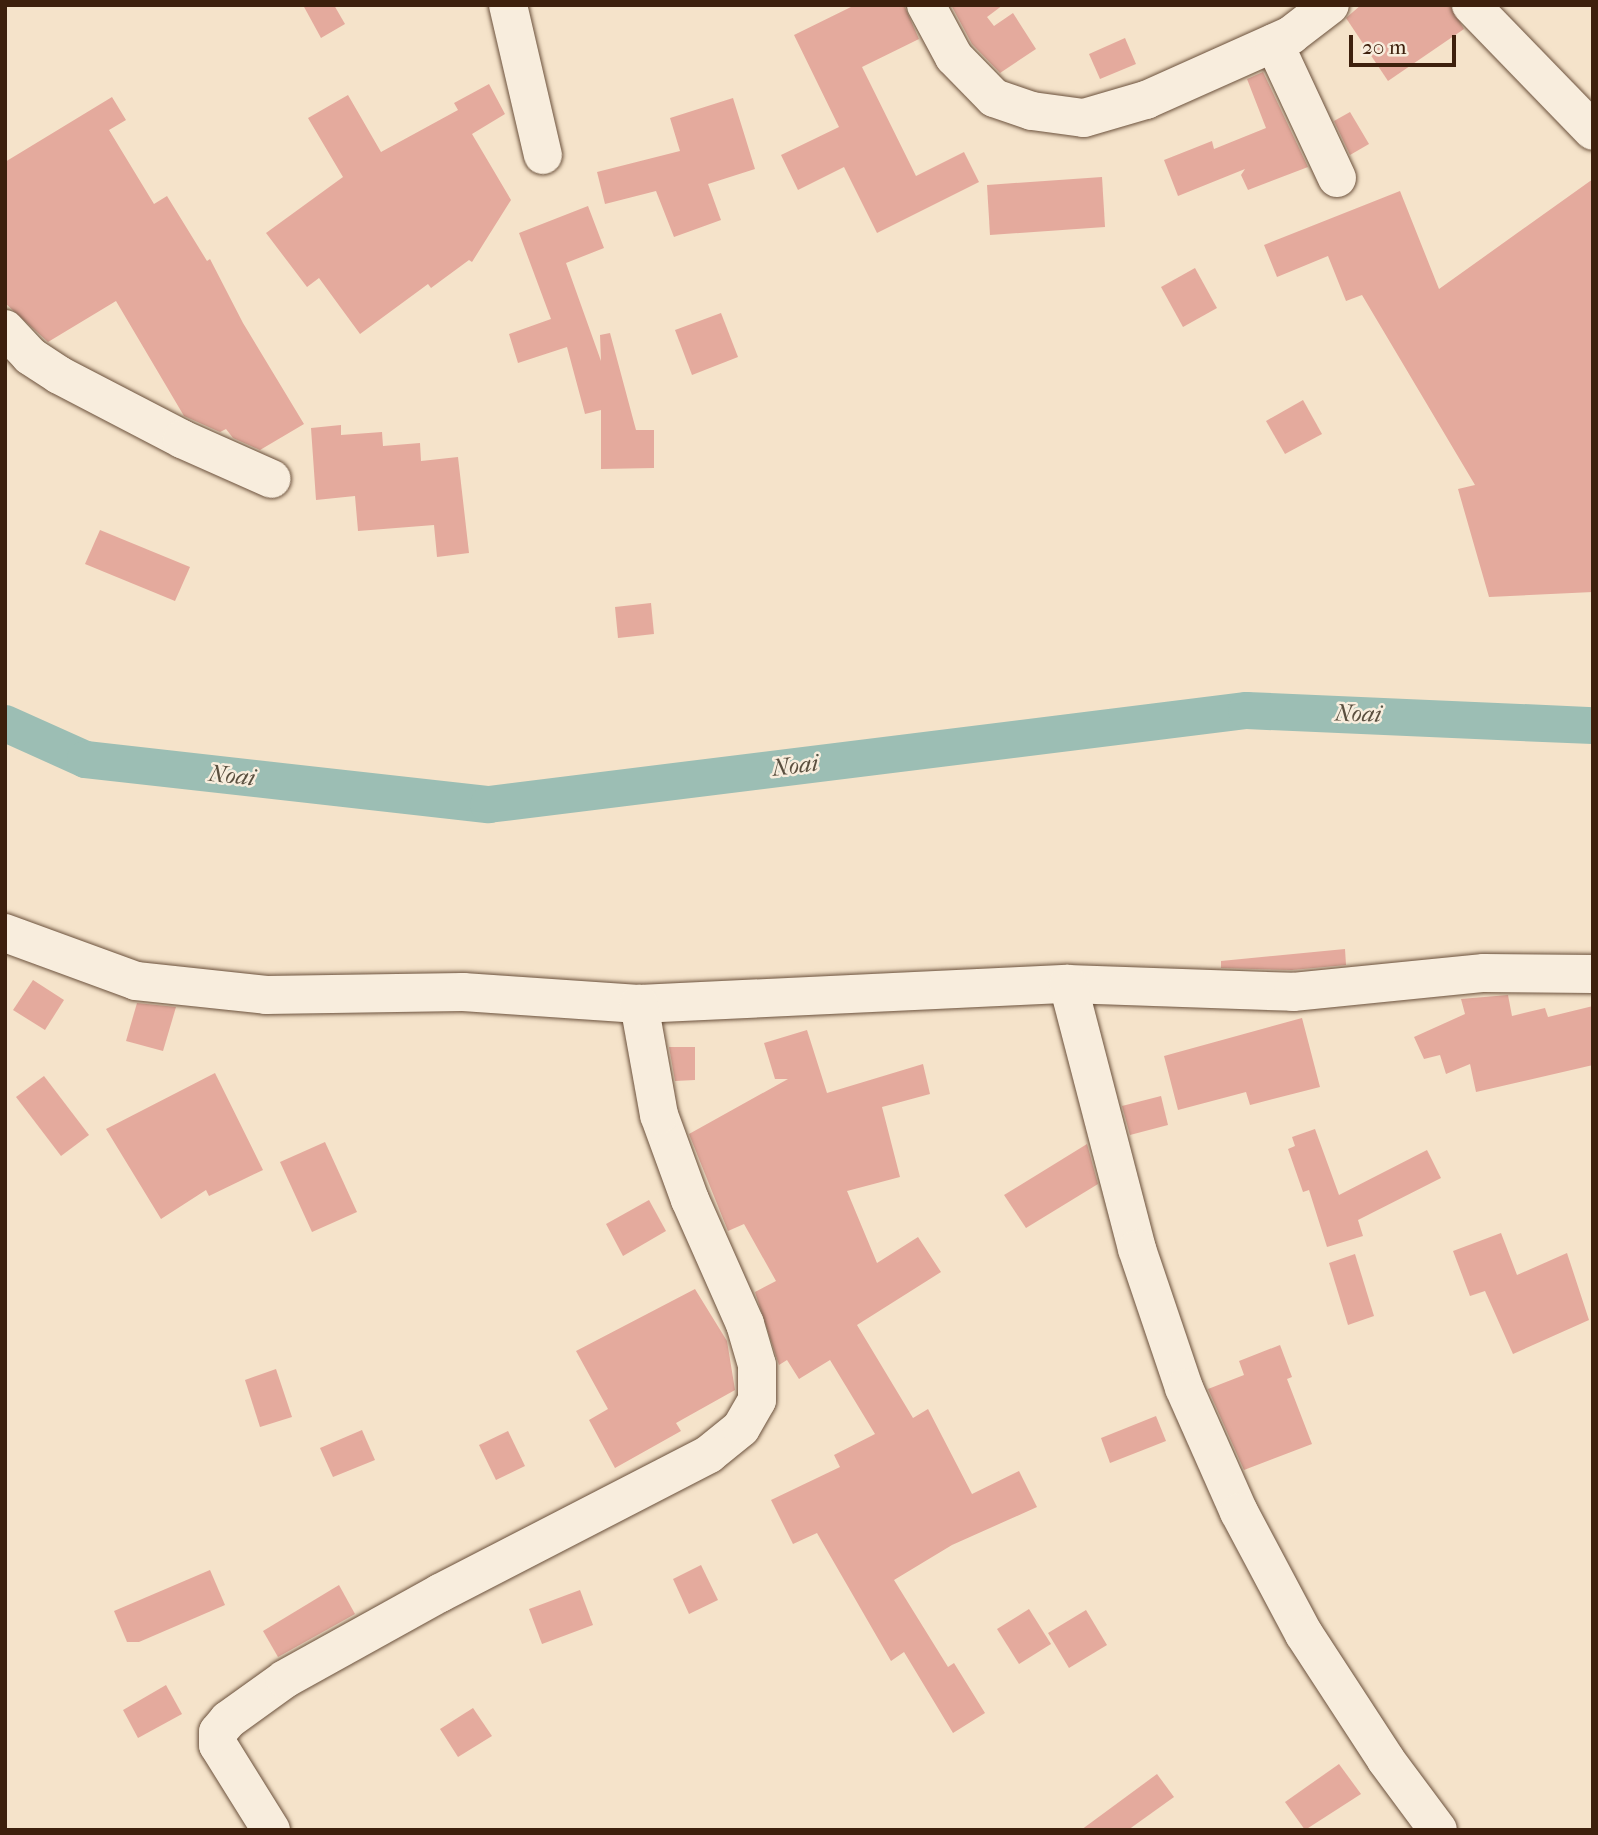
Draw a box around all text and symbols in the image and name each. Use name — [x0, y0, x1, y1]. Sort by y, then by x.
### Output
scale bar — [1353, 21, 1460, 65]
text: 20 m — [1362, 35, 1406, 59]
water label: Noai — [1334, 699, 1382, 729]
water label: Noai — [770, 749, 820, 783]
water label: Noai — [207, 759, 257, 793]

